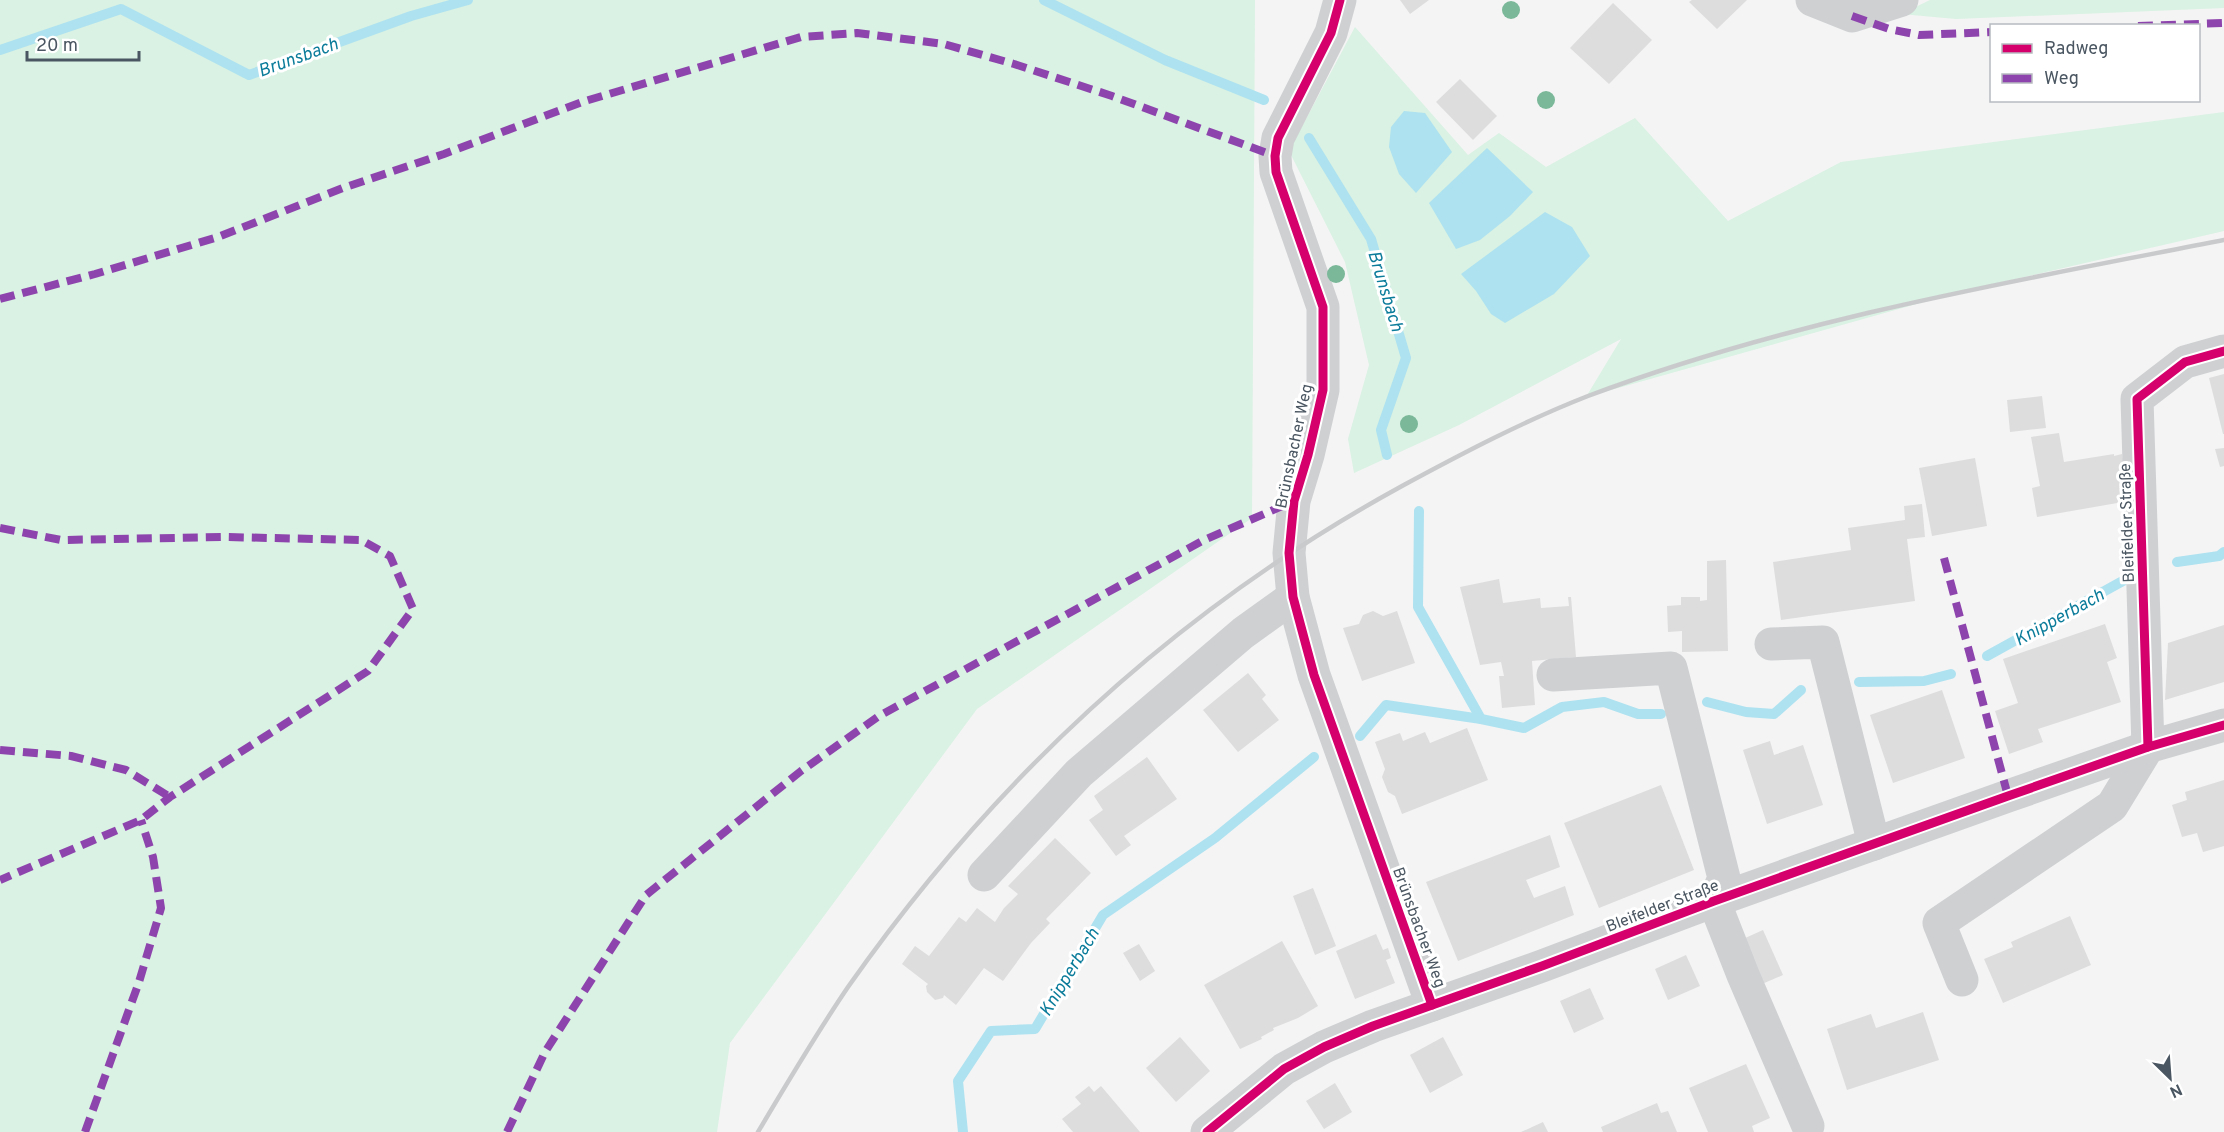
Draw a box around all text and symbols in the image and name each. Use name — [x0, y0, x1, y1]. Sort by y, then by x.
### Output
scale bar — [27, 24, 140, 62]
legend — [1990, 24, 2200, 102]
water label: Brunsbach — [255, 33, 342, 83]
text: 20 m — [36, 35, 78, 58]
text: Radweg — [2044, 38, 2108, 61]
text: Weg — [2044, 68, 2079, 91]
water label: Brunsbach — [1361, 248, 1408, 335]
street label: Brünsbacher Weg — [1272, 382, 1318, 511]
street label: Bleifelder Straße — [2116, 463, 2140, 583]
water label: Knipperbach — [2011, 584, 2109, 652]
street label: Brünsbacher Weg — [1387, 865, 1449, 991]
street label: Bleifelder Straße — [1603, 876, 1722, 938]
water label: Knipperbach — [1035, 924, 1106, 1021]
north arrow — [2140, 1048, 2200, 1108]
text: N — [2166, 1078, 2185, 1101]

